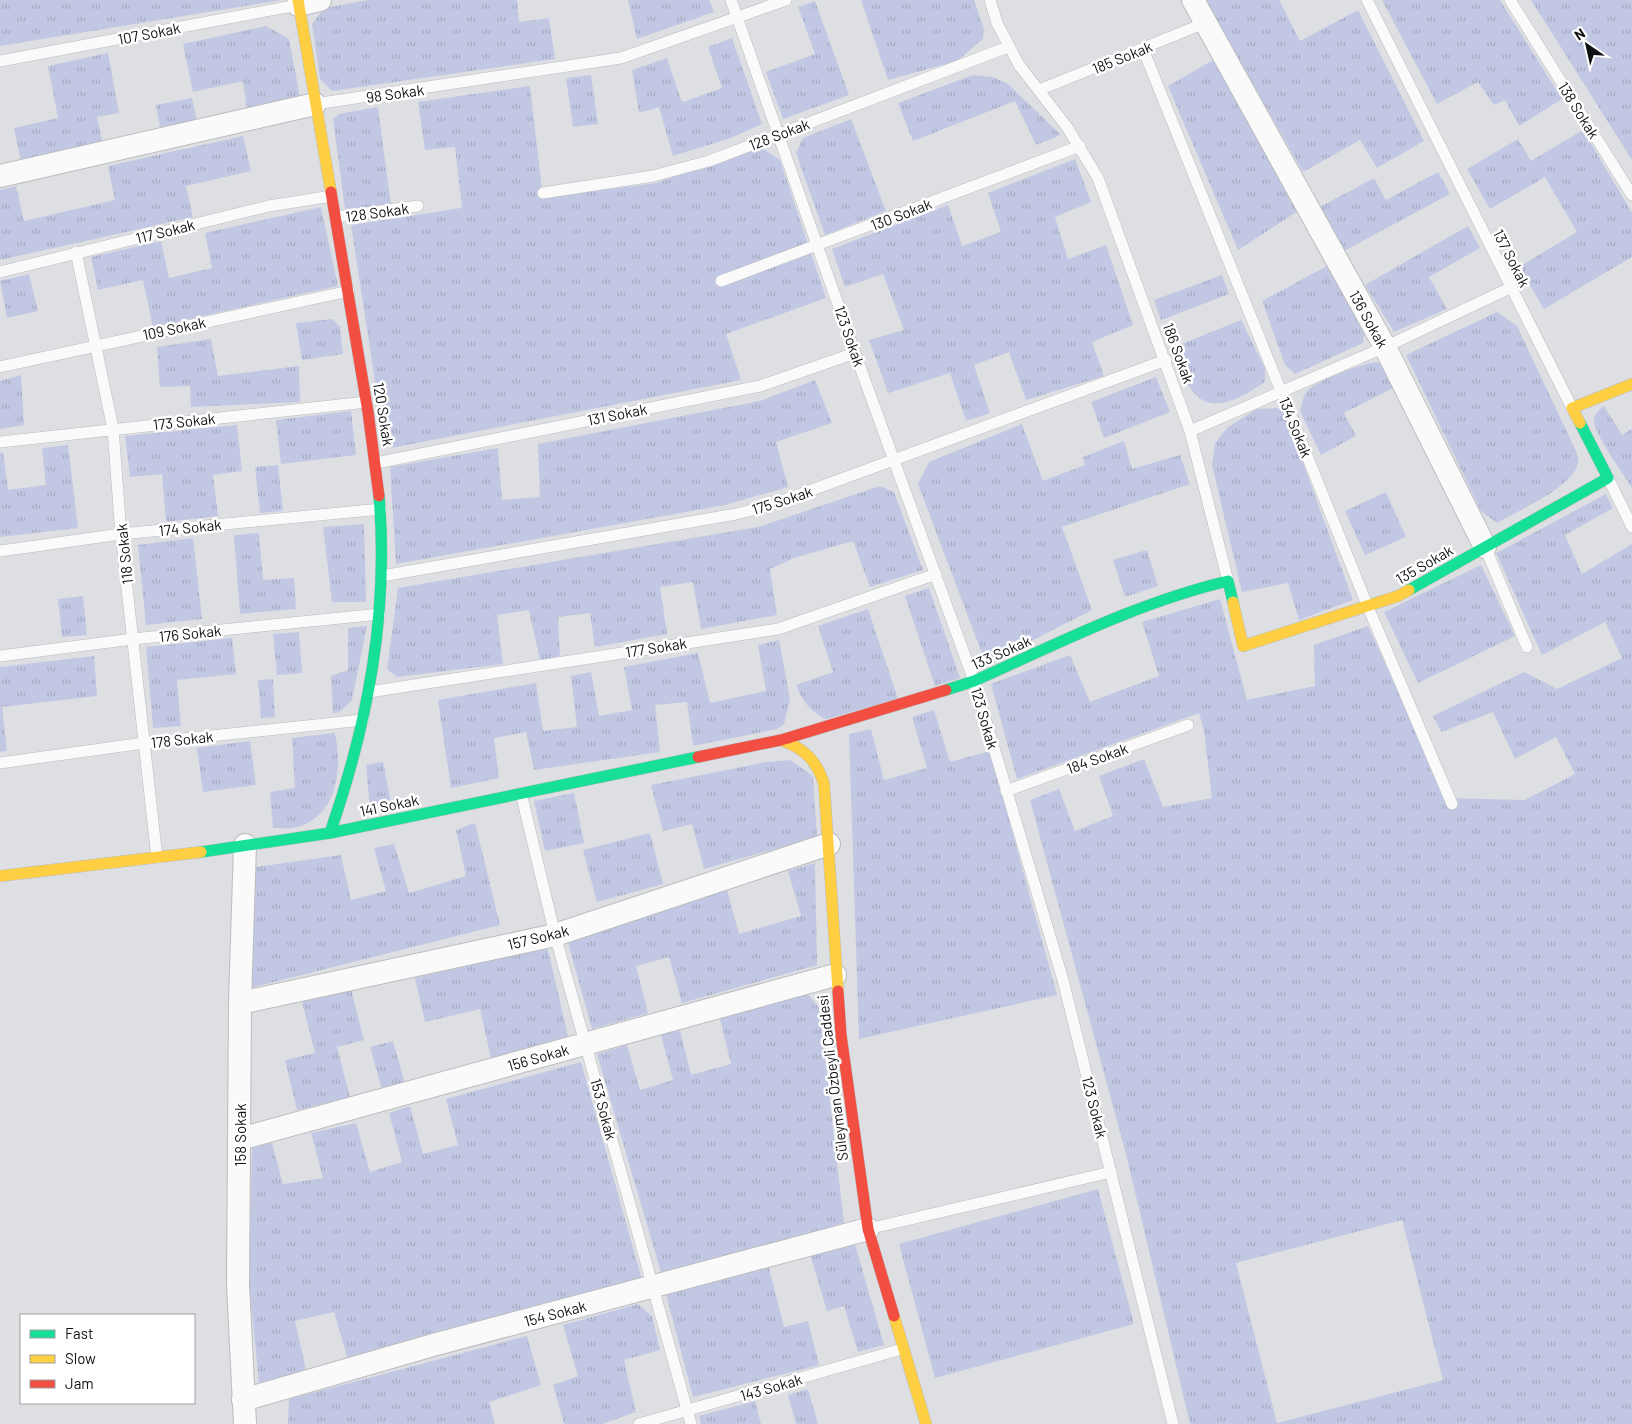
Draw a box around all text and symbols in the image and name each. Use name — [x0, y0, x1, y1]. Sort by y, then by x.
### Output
street label: 107 Sokak — [116, 18, 182, 48]
north arrow — [1562, 20, 1612, 70]
text: N — [1571, 24, 1588, 43]
street label: 185 Sokak — [1089, 37, 1155, 77]
street label: 138 Sokak — [1555, 78, 1604, 142]
street label: 98 Sokak — [365, 80, 426, 106]
street label: 128 Sokak — [746, 114, 812, 154]
street label: 130 Sokak — [868, 194, 935, 234]
street label: 128 Sokak — [344, 199, 410, 225]
street label: 117 Sokak — [134, 215, 197, 247]
street label: 137 Sokak — [1490, 226, 1534, 290]
street label: 136 Sokak — [1346, 287, 1392, 351]
street label: 123 Sokak — [831, 303, 869, 369]
street label: 109 Sokak — [141, 312, 208, 343]
street label: 186 Sokak — [1160, 320, 1198, 386]
street label: 120 Sokak — [370, 381, 398, 448]
street label: 134 Sokak — [1276, 394, 1316, 460]
street label: 131 Sokak — [586, 399, 649, 429]
street label: 173 Sokak — [152, 409, 217, 433]
street label: 175 Sokak — [749, 482, 815, 518]
street label: 174 Sokak — [158, 515, 223, 539]
street label: 118 Sokak — [112, 522, 136, 585]
street label: 135 Sokak — [1392, 540, 1456, 588]
street label: 176 Sokak — [158, 621, 223, 645]
street label: 133 Sokak — [968, 631, 1034, 673]
street label: 177 Sokak — [624, 633, 688, 661]
street label: 123 Sokak — [968, 685, 1003, 751]
street label: 178 Sokak — [150, 727, 215, 751]
street label: 184 Sokak — [1064, 738, 1131, 777]
street label: 141 Sokak — [358, 790, 421, 820]
street label: 157 Sokak — [505, 921, 571, 953]
street label: Süleyman Özbeyli Caddesi — [813, 994, 851, 1162]
street label: 156 Sokak — [505, 1040, 571, 1074]
street label: 123 Sokak — [1079, 1074, 1112, 1140]
street label: 153 Sokak — [587, 1076, 621, 1142]
street label: 158 Sokak — [231, 1103, 249, 1167]
street label: 154 Sokak — [522, 1296, 589, 1330]
legend — [20, 1314, 195, 1404]
text: Fast — [65, 1324, 93, 1342]
text: Slow — [65, 1349, 96, 1367]
street label: 143 Sokak — [738, 1369, 805, 1404]
text: Jam — [65, 1374, 94, 1392]

